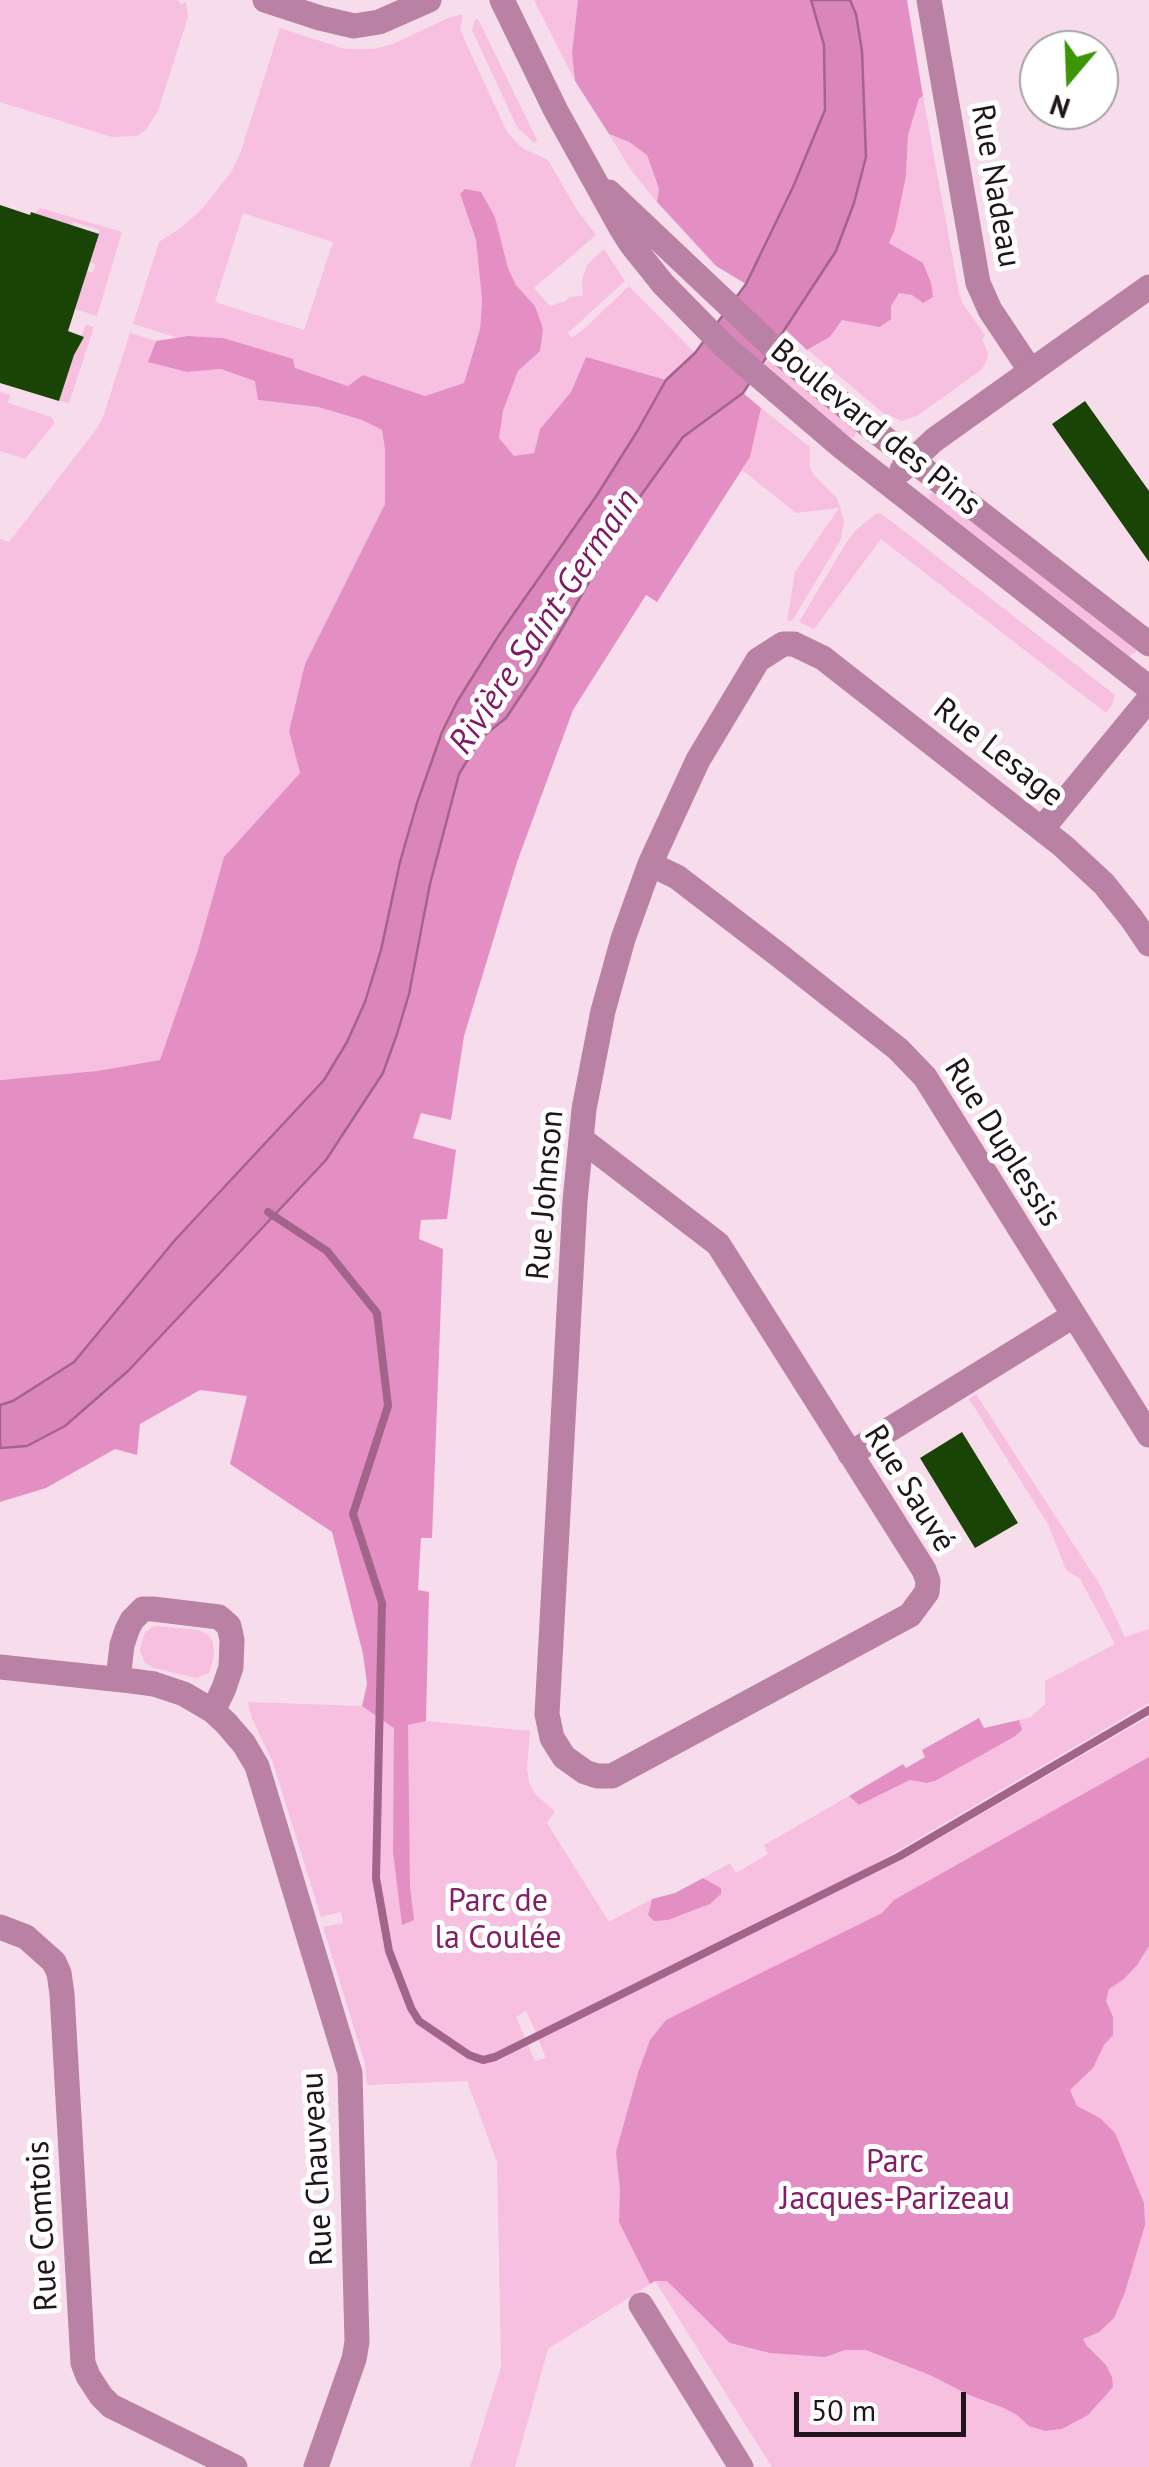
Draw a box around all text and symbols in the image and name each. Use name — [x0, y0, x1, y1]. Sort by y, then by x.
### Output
north arrow — [1019, 30, 1119, 130]
text: N — [1045, 86, 1074, 127]
street label: Rue Nadeau — [962, 102, 1028, 270]
street label: Boulevard des Pins — [762, 332, 988, 524]
water label: Rivière Saint-Germain — [441, 482, 649, 762]
street label: Rue Lesage — [925, 690, 1071, 816]
street label: Rue Duplessis — [935, 1052, 1069, 1234]
street label: Rue Johnson — [519, 1108, 573, 1282]
street label: Rue Sauvé — [855, 1419, 963, 1559]
park label: Parc de la Coulée — [435, 1883, 561, 1958]
street label: Rue Chauveau — [294, 2071, 342, 2267]
street label: Rue Comtois — [19, 2140, 67, 2312]
park label: Parc Jacques-Parizeau — [780, 2144, 1010, 2219]
scale bar — [799, 2372, 972, 2434]
text: 50 m — [811, 2390, 876, 2429]

